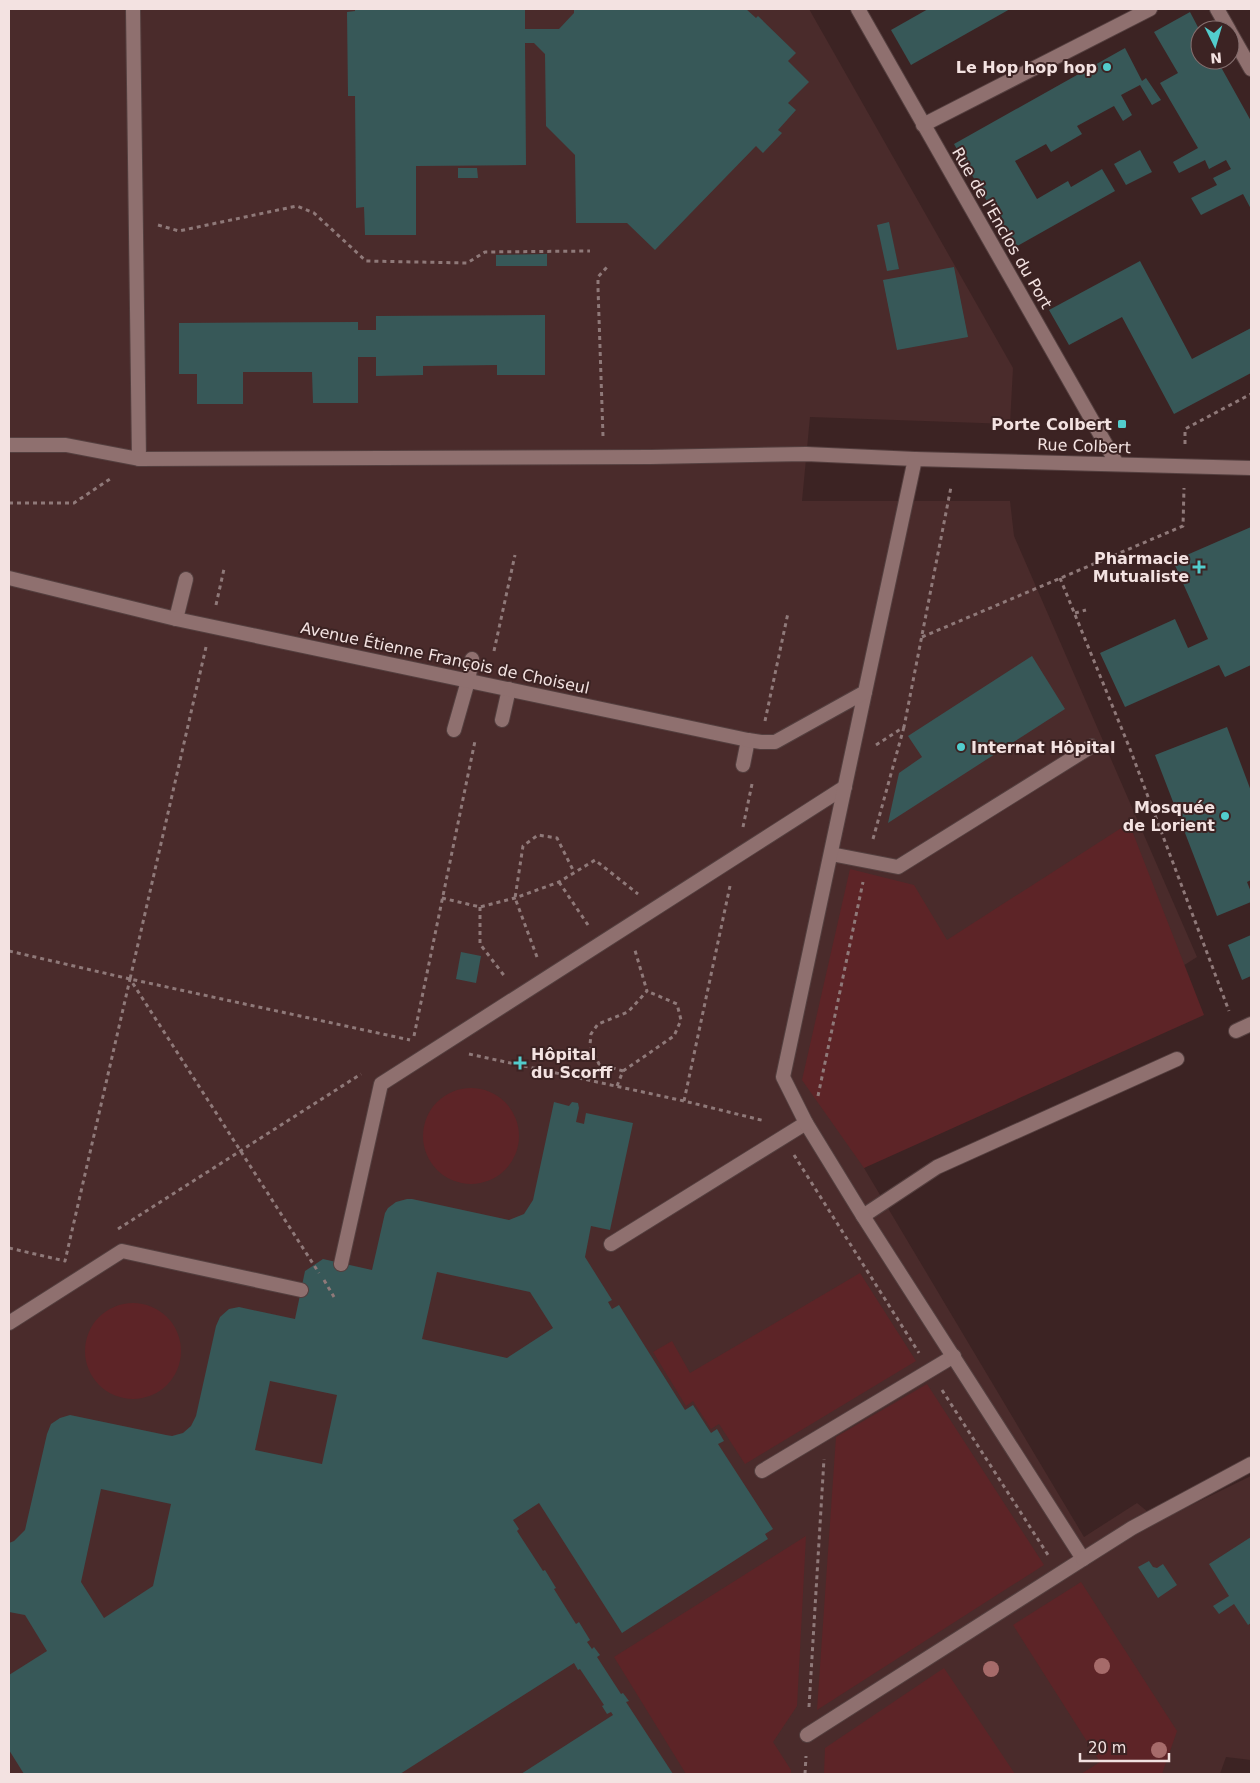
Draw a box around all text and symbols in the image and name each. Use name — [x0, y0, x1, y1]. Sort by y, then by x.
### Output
north arrow — [1190, 20, 1240, 70]
text: N — [1210, 49, 1223, 66]
place label: Le Hop hop hop — [956, 58, 1097, 77]
marker: Le Hop hop hop — [1101, 61, 1113, 73]
street label: Rue de l'Enclos du Port — [948, 144, 1056, 312]
place label: Porte Colbert — [991, 415, 1112, 434]
marker: Porte Colbert — [1116, 418, 1128, 430]
street label: Rue Colbert — [1037, 435, 1131, 457]
place label: Pharmacie Mutualiste — [1093, 549, 1189, 586]
marker: Pharmacie Mutualiste — [1193, 561, 1205, 573]
street label: Avenue Étienne François de Choiseul — [299, 618, 591, 698]
place label: Internat Hôpital — [971, 738, 1115, 757]
marker: Internat Hôpital — [955, 741, 967, 753]
place label: Mosquée de Lorient — [1123, 798, 1215, 835]
marker: Mosquée de Lorient — [1219, 810, 1231, 822]
place label: Hôpital du Scorff — [531, 1045, 613, 1082]
marker: Hôpital du Scorff — [513, 1056, 527, 1070]
scale bar — [1080, 1730, 1169, 1762]
text: 20 m — [1088, 1739, 1126, 1757]

